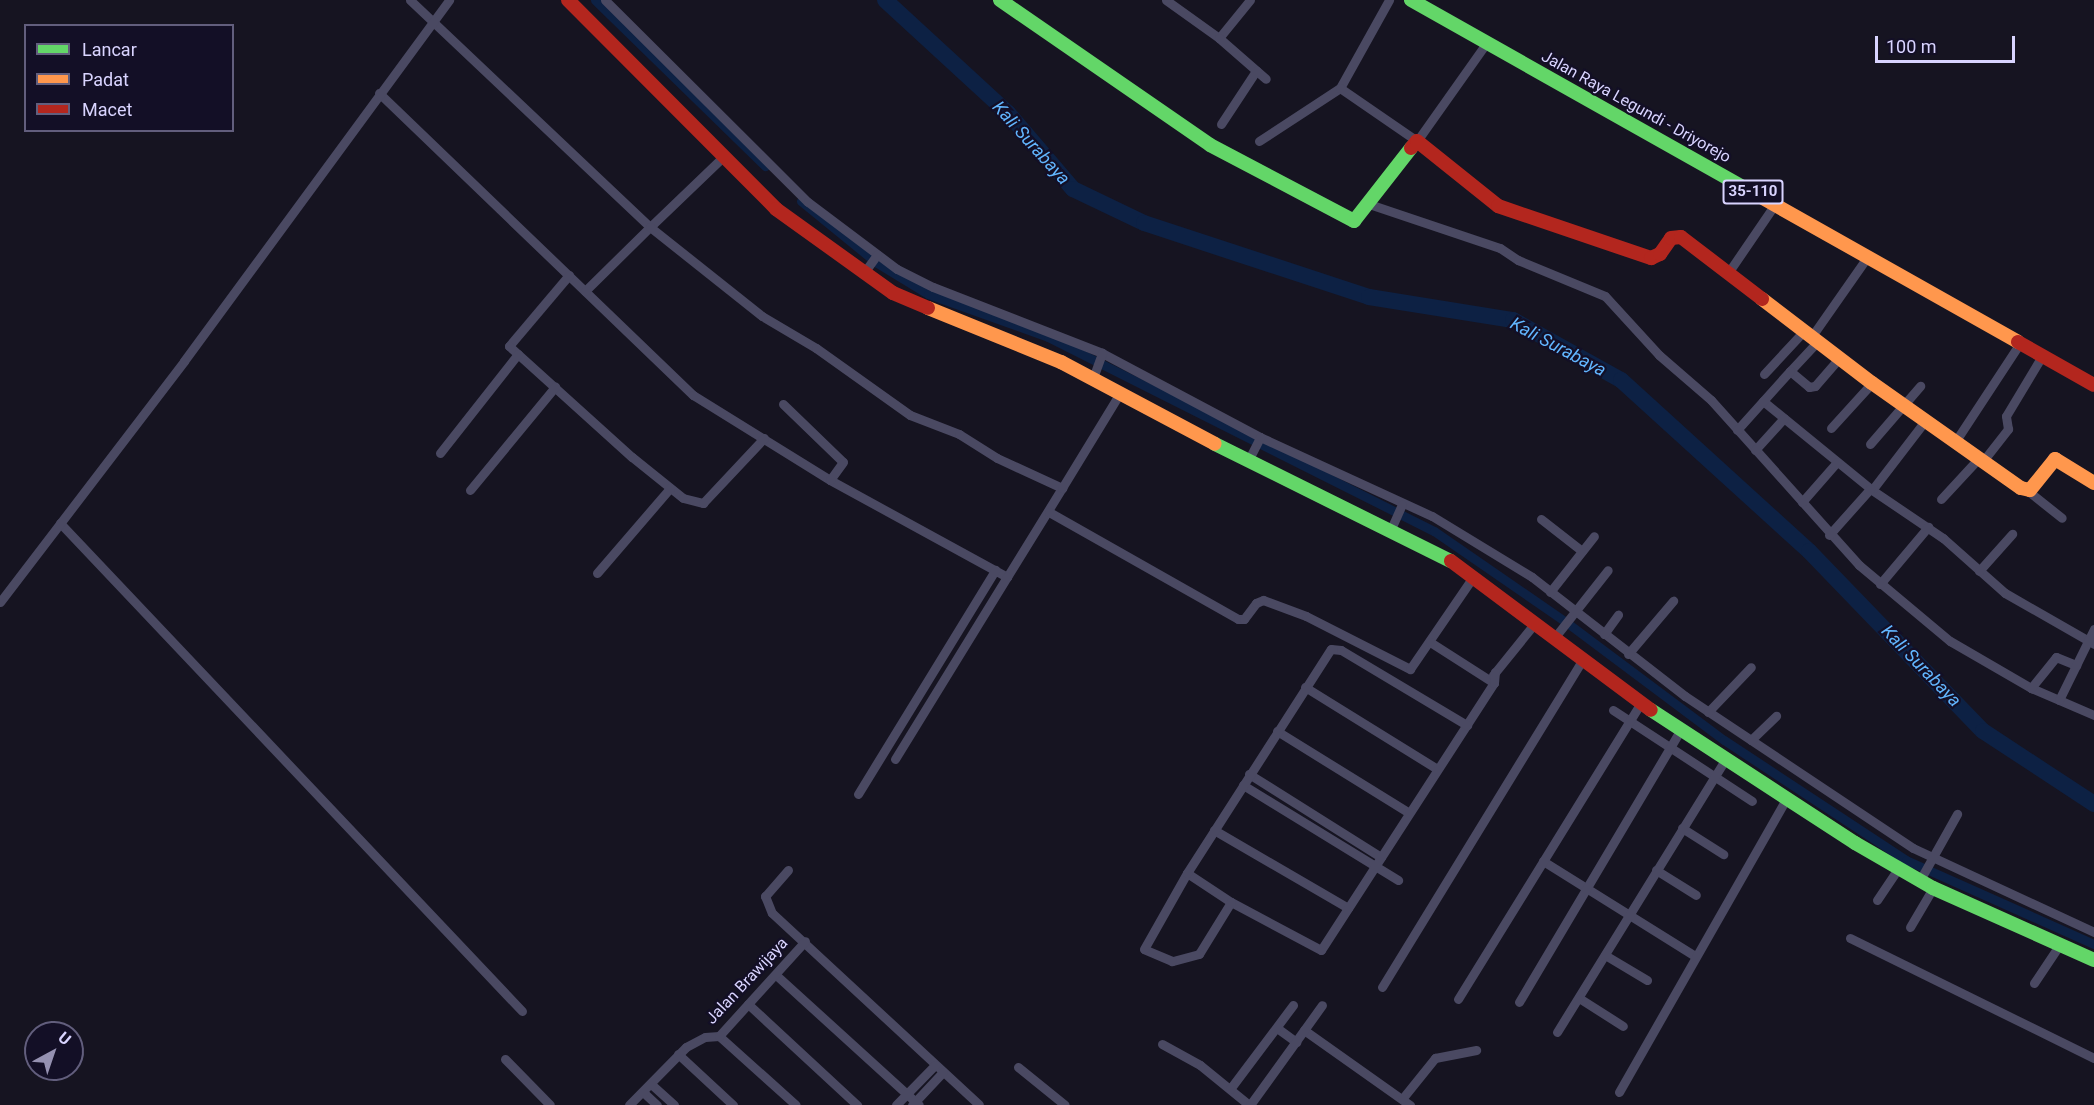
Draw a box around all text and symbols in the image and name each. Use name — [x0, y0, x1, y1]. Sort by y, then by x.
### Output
legend — [24, 24, 234, 132]
scale bar — [1878, 24, 2018, 62]
text: 100 m — [1886, 36, 1937, 57]
text: Lancar — [82, 39, 137, 60]
street label: Jalan Raya Legundi - Driyorejo — [1538, 47, 1734, 167]
text: Padat — [82, 69, 129, 90]
water label: Kali Surabaya — [988, 97, 1074, 189]
text: Macet — [82, 99, 132, 120]
road number: 35-110 — [1722, 180, 1784, 204]
water label: Kali Surabaya — [1506, 313, 1610, 381]
water label: Kali Surabaya — [1877, 621, 1965, 711]
street label: Jalan Brawijaya — [702, 934, 792, 1028]
north arrow — [24, 1021, 84, 1081]
text: U — [54, 1028, 75, 1049]

